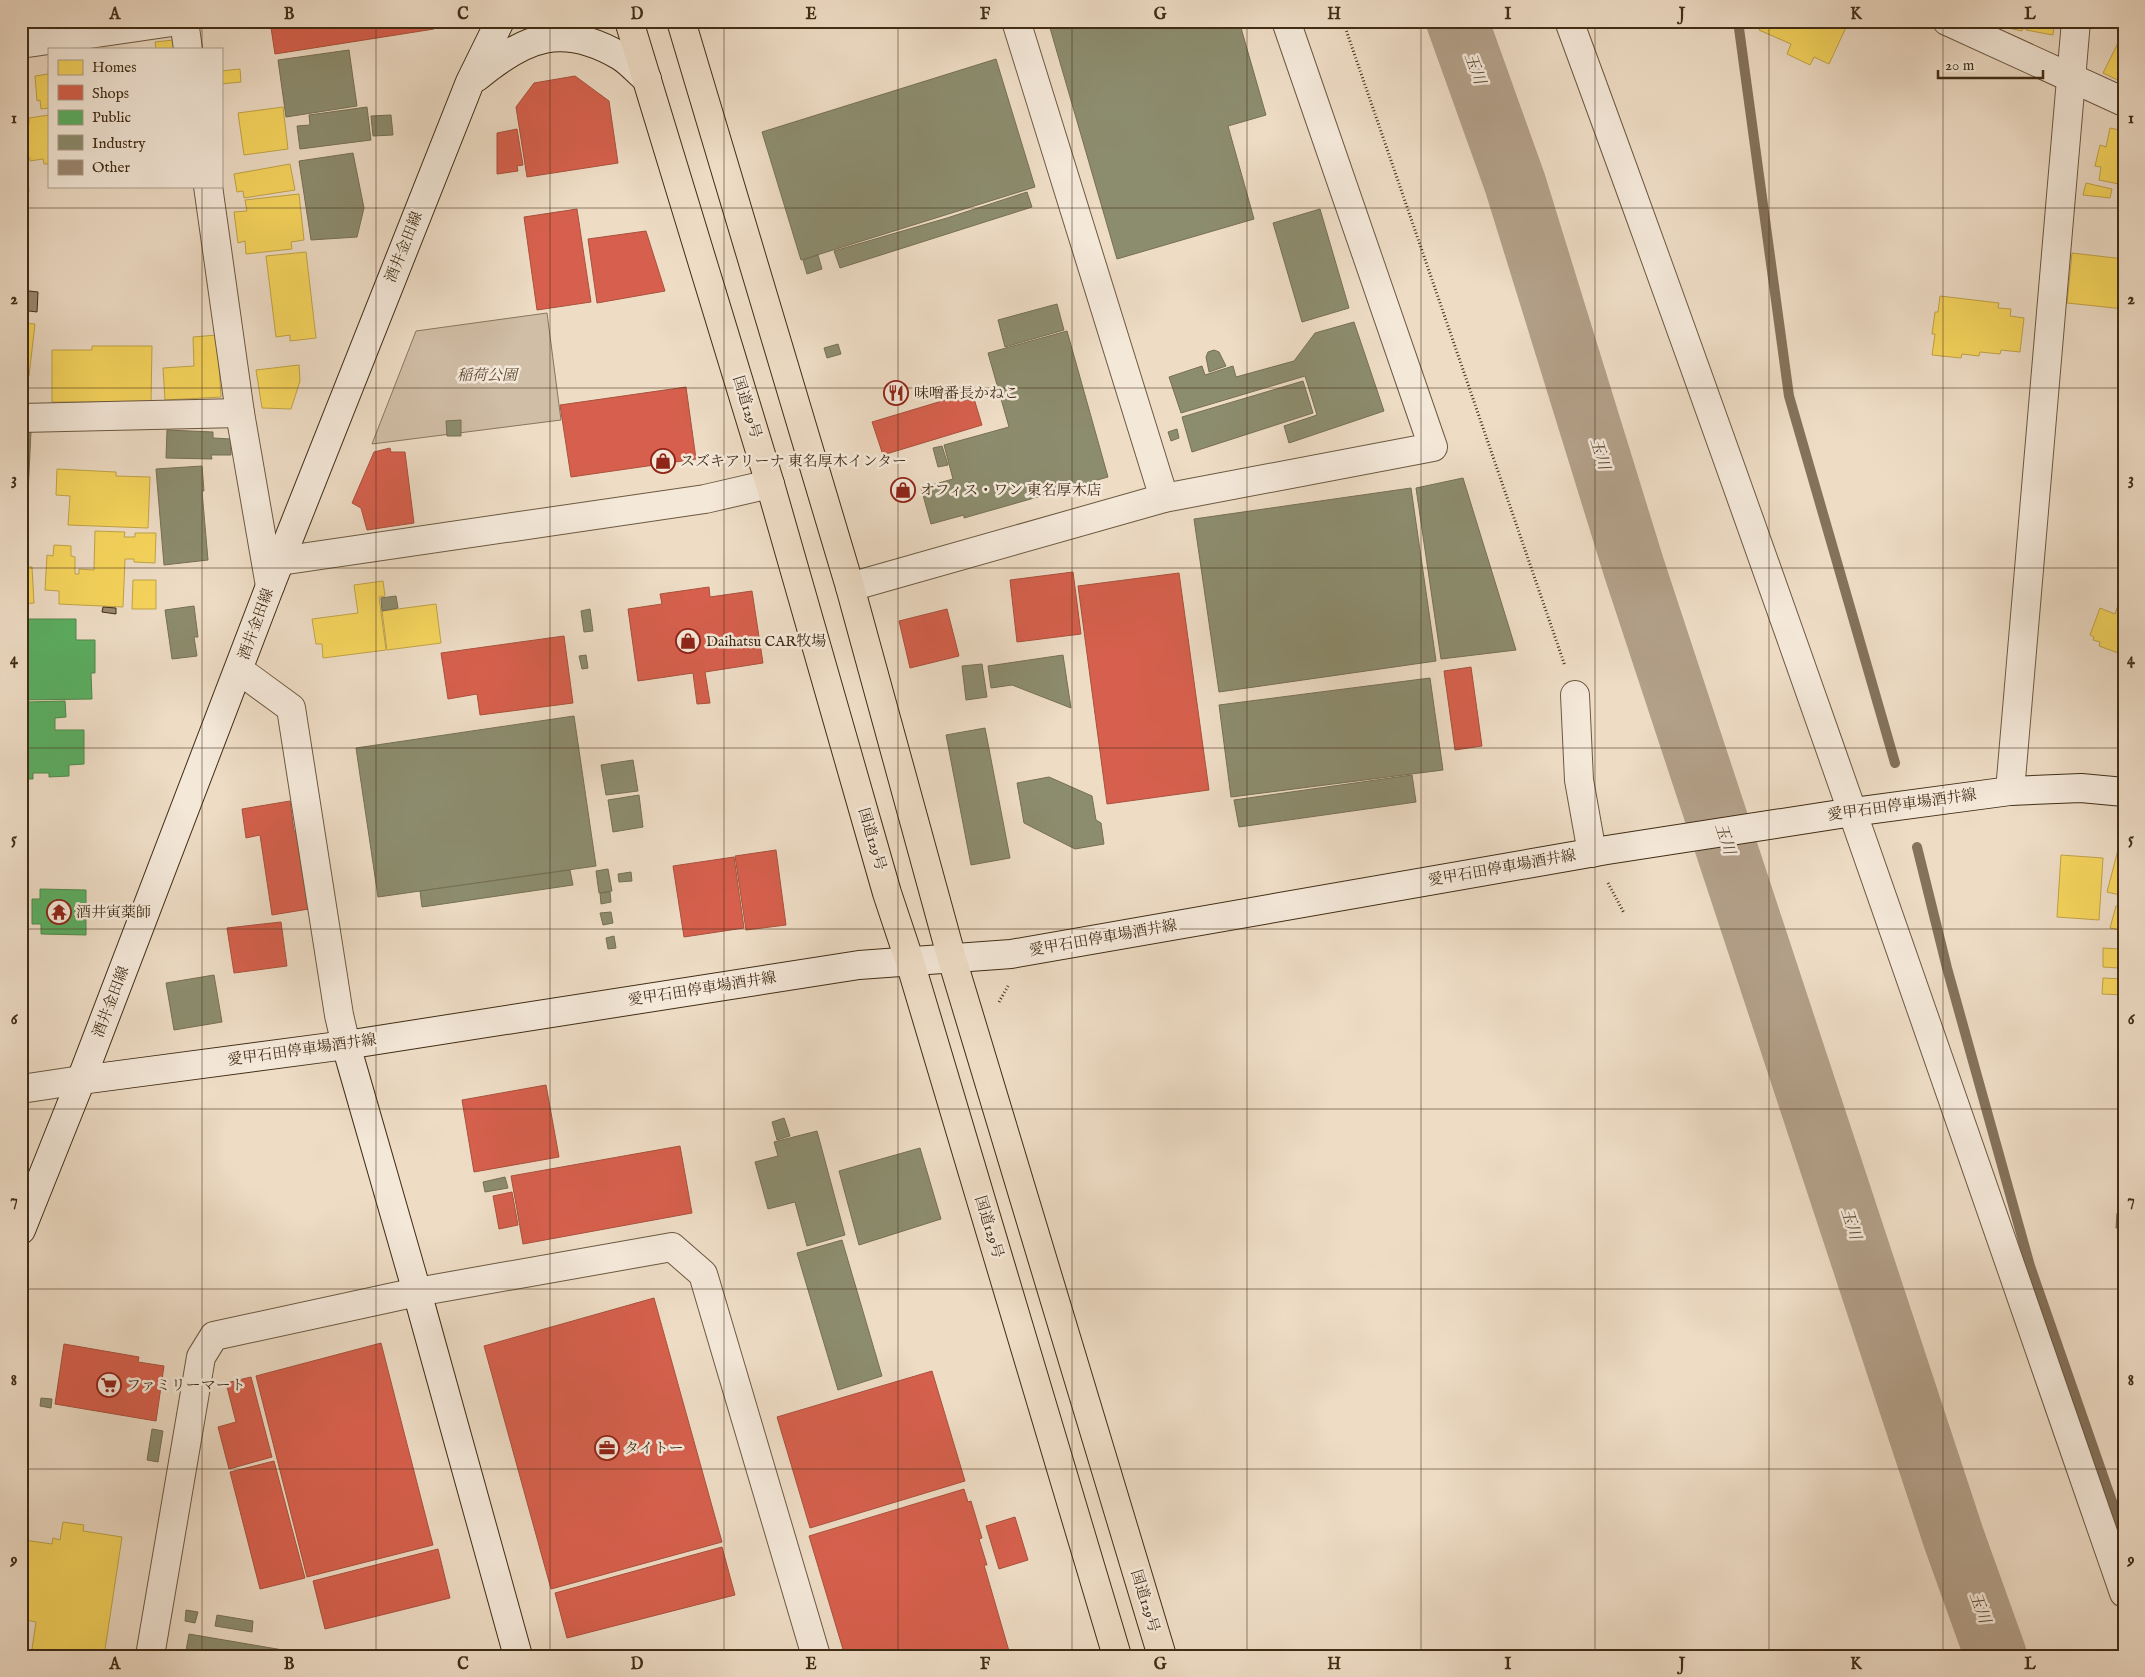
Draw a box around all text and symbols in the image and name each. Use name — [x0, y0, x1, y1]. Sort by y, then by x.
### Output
text: A — [109, 5, 122, 25]
text: B — [284, 5, 295, 25]
text: C — [457, 5, 469, 25]
text: D — [631, 5, 644, 25]
text: E — [805, 5, 817, 25]
text: F — [980, 5, 991, 25]
text: G — [1154, 5, 1167, 25]
text: H — [1327, 5, 1341, 25]
text: I — [1505, 5, 1512, 25]
text: J — [1677, 5, 1686, 25]
text: K — [1850, 5, 1863, 25]
text: L — [2024, 5, 2036, 25]
legend — [48, 48, 222, 188]
scale bar — [1938, 48, 2042, 80]
water label: 玉川 — [1459, 51, 1490, 89]
text: 20 m — [1945, 56, 1975, 75]
text: Homes — [92, 58, 136, 77]
text: Shops — [92, 84, 129, 103]
text: Public — [92, 108, 131, 127]
text: 1 — [11, 109, 17, 129]
text: 1 — [2128, 109, 2134, 129]
text: Industry — [92, 134, 146, 153]
text: Other — [92, 158, 130, 177]
street label: 酒井金田線 — [381, 209, 427, 285]
text: 2 — [10, 290, 18, 310]
text: 2 — [2127, 290, 2135, 310]
park label: 稲荷公園 — [457, 366, 520, 385]
street label: 国道129号 — [729, 374, 765, 440]
restaurant icon: 味噌番長かねこ — [883, 380, 909, 406]
place label: 味噌番長かねこ — [914, 384, 1019, 403]
water label: 玉川 — [1585, 436, 1614, 474]
shop icon: スズキアリーナ 東名厚木インター — [650, 448, 676, 474]
place label: スズキアリーナ 東名厚木インター — [680, 452, 907, 471]
text: 3 — [11, 470, 17, 490]
text: 3 — [2128, 470, 2134, 490]
shop icon: オフィス・ワン 東名厚木店 — [890, 477, 916, 503]
place label: オフィス・ワン 東名厚木店 — [920, 481, 1102, 500]
street label: 酒井金田線 — [234, 586, 278, 662]
shop icon: Daihatsu CAR牧場 — [675, 628, 701, 654]
place label: Daihatsu CAR牧場 — [706, 632, 827, 651]
text: 4 — [10, 650, 19, 670]
text: 4 — [2127, 650, 2136, 670]
street label: 愛甲石田停車場酒井線 — [1826, 785, 1978, 825]
street label: 国道129号 — [854, 806, 890, 872]
water label: 玉川 — [1710, 821, 1739, 859]
text: 5 — [11, 830, 17, 850]
text: 5 — [2128, 830, 2134, 850]
street label: 愛甲石田停車場酒井線 — [1426, 846, 1578, 890]
temple icon: 酒井寅薬師 — [46, 899, 72, 925]
place label: 酒井寅薬師 — [76, 903, 151, 922]
street label: 愛甲石田停車場酒井線 — [1027, 916, 1179, 960]
street label: 酒井金田線 — [89, 964, 133, 1040]
street label: 愛甲石田停車場酒井線 — [626, 968, 778, 1010]
text: 6 — [11, 1010, 19, 1030]
text: 6 — [2128, 1010, 2136, 1030]
street label: 愛甲石田停車場酒井線 — [226, 1030, 378, 1070]
text: 7 — [10, 1191, 18, 1211]
text: 7 — [2127, 1191, 2135, 1211]
street label: 国道129号 — [971, 1194, 1007, 1260]
water label: 玉川 — [1836, 1206, 1865, 1244]
text: 8 — [11, 1371, 17, 1391]
text: 8 — [2128, 1371, 2134, 1391]
supermarket icon: ファミリーマート — [96, 1372, 122, 1398]
place label: ファミリーマート — [126, 1376, 246, 1395]
office icon: タイトー — [594, 1435, 620, 1461]
place label: タイトー — [624, 1439, 684, 1458]
text: 9 — [10, 1551, 18, 1571]
text: 9 — [2127, 1551, 2135, 1571]
street label: 国道129号 — [1127, 1568, 1163, 1634]
water label: 玉川 — [1964, 1590, 1995, 1628]
text: A — [109, 1655, 122, 1675]
text: B — [284, 1655, 295, 1675]
text: C — [457, 1655, 469, 1675]
text: D — [631, 1655, 644, 1675]
text: E — [805, 1655, 817, 1675]
text: F — [980, 1655, 991, 1675]
text: G — [1154, 1655, 1167, 1675]
text: H — [1327, 1655, 1341, 1675]
text: I — [1505, 1655, 1512, 1675]
text: J — [1677, 1655, 1686, 1675]
text: K — [1850, 1655, 1863, 1675]
text: L — [2024, 1655, 2036, 1675]

